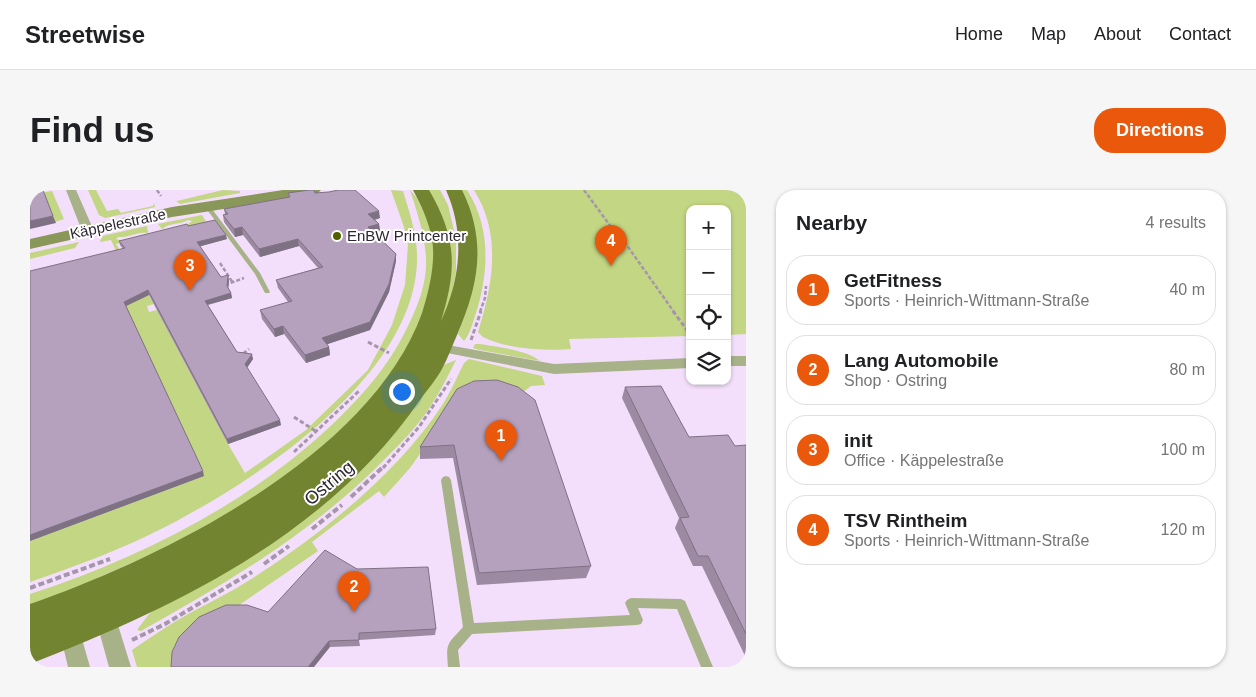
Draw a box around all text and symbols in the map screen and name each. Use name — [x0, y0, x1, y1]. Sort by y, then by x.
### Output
text: Streetwise — [25, 21, 145, 48]
text: Home — [955, 24, 1003, 44]
text: Map — [1031, 24, 1066, 44]
text: About — [1094, 24, 1141, 44]
text: Contact — [1169, 24, 1231, 44]
button: Directions — [1094, 108, 1226, 153]
text: Find us — [30, 110, 154, 149]
street label: Käppelestraße — [68, 205, 167, 242]
map controls — [686, 205, 731, 385]
button: + — [686, 205, 731, 250]
text: Nearby — [796, 211, 867, 234]
text: 4 results — [1146, 214, 1206, 231]
pin: 4 — [595, 225, 627, 266]
place label: EnBW Printcenter — [347, 227, 466, 244]
marker: EnBW Printcenter — [331, 230, 343, 242]
pin: 3 — [174, 250, 206, 291]
button: − — [686, 250, 731, 295]
text: GetFitness — [844, 270, 942, 291]
text: 1 — [809, 281, 817, 298]
text: 40 m — [1169, 281, 1205, 298]
text: Sports · Heinrich-Wittmann-Straße — [844, 292, 1089, 309]
button: locate — [686, 295, 731, 340]
button: layers — [686, 340, 731, 385]
text: Lang Automobile — [844, 350, 998, 371]
text: 2 — [809, 361, 817, 378]
text: 80 m — [1169, 361, 1205, 378]
text: Shop · Ostring — [844, 372, 947, 389]
your location — [389, 379, 415, 405]
pin: 1 — [485, 420, 517, 461]
text: init — [844, 430, 873, 451]
text: 3 — [809, 441, 817, 458]
text: 100 m — [1161, 441, 1205, 458]
text: Office · Käppelestraße — [844, 452, 1004, 469]
street label: Ostring — [300, 457, 358, 509]
text: TSV Rintheim — [844, 510, 968, 531]
text: 4 — [809, 521, 817, 538]
text: 120 m — [1161, 521, 1205, 538]
text: Sports · Heinrich-Wittmann-Straße — [844, 532, 1089, 549]
pin: 2 — [338, 571, 370, 612]

